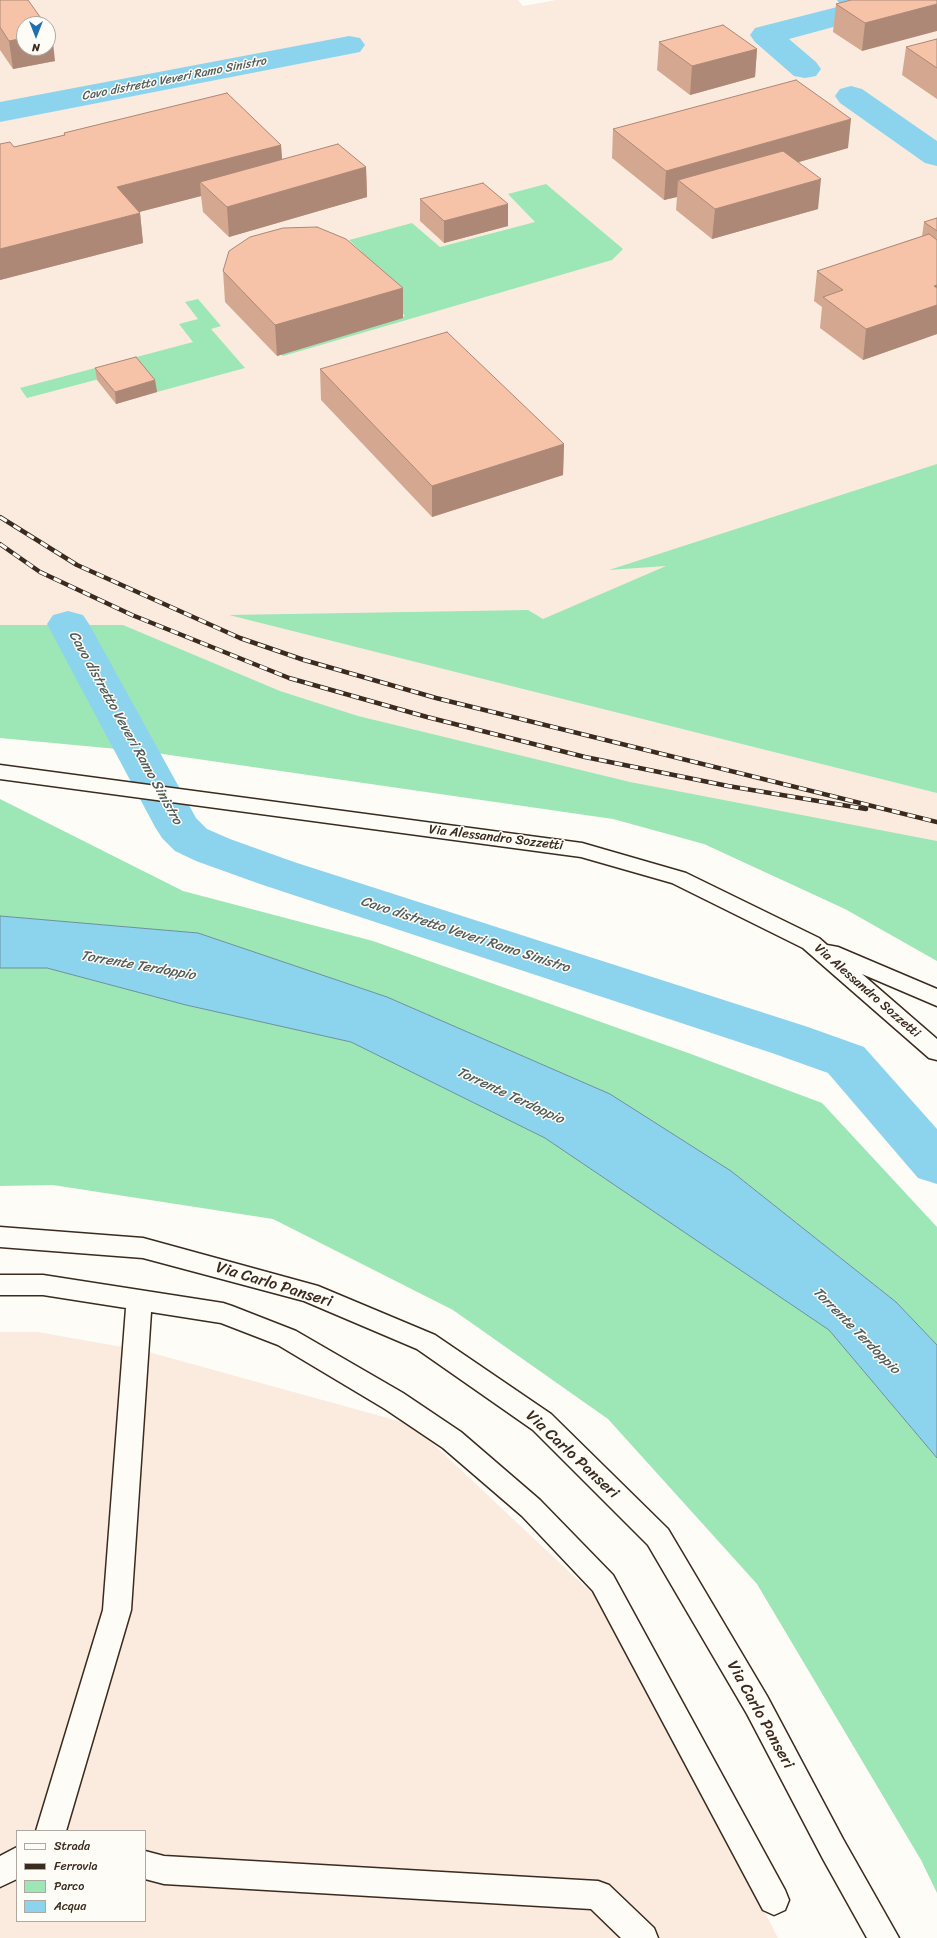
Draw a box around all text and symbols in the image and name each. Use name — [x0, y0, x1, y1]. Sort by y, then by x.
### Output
north arrow — [16, 16, 56, 56]
text: N — [32, 38, 40, 57]
water label: Cavo distretto Veveri Ramo Sinistro — [81, 54, 267, 104]
water label: Cavo distretto Veveri Ramo Sinistro — [65, 628, 185, 828]
street label: Via Alessandro Sozzetti — [428, 822, 564, 854]
water label: Cavo distretto Veveri Ramo Sinistro — [358, 893, 572, 977]
street label: Via Alessandro Sozzetti — [811, 941, 923, 1041]
water label: Torrente Terdoppio — [79, 948, 197, 984]
water label: Torrente Terdoppio — [454, 1064, 566, 1128]
street label: Via Carlo Panseri — [214, 1258, 334, 1312]
water label: Torrente Terdoppio — [809, 1284, 903, 1378]
street label: Via Carlo Panseri — [521, 1407, 623, 1503]
street label: Via Carlo Panseri — [722, 1658, 798, 1772]
legend — [16, 1830, 146, 1922]
text: Strada — [54, 1835, 90, 1857]
text: Ferrovia — [54, 1855, 98, 1877]
text: Parco — [54, 1875, 84, 1897]
text: Acqua — [54, 1895, 86, 1917]

